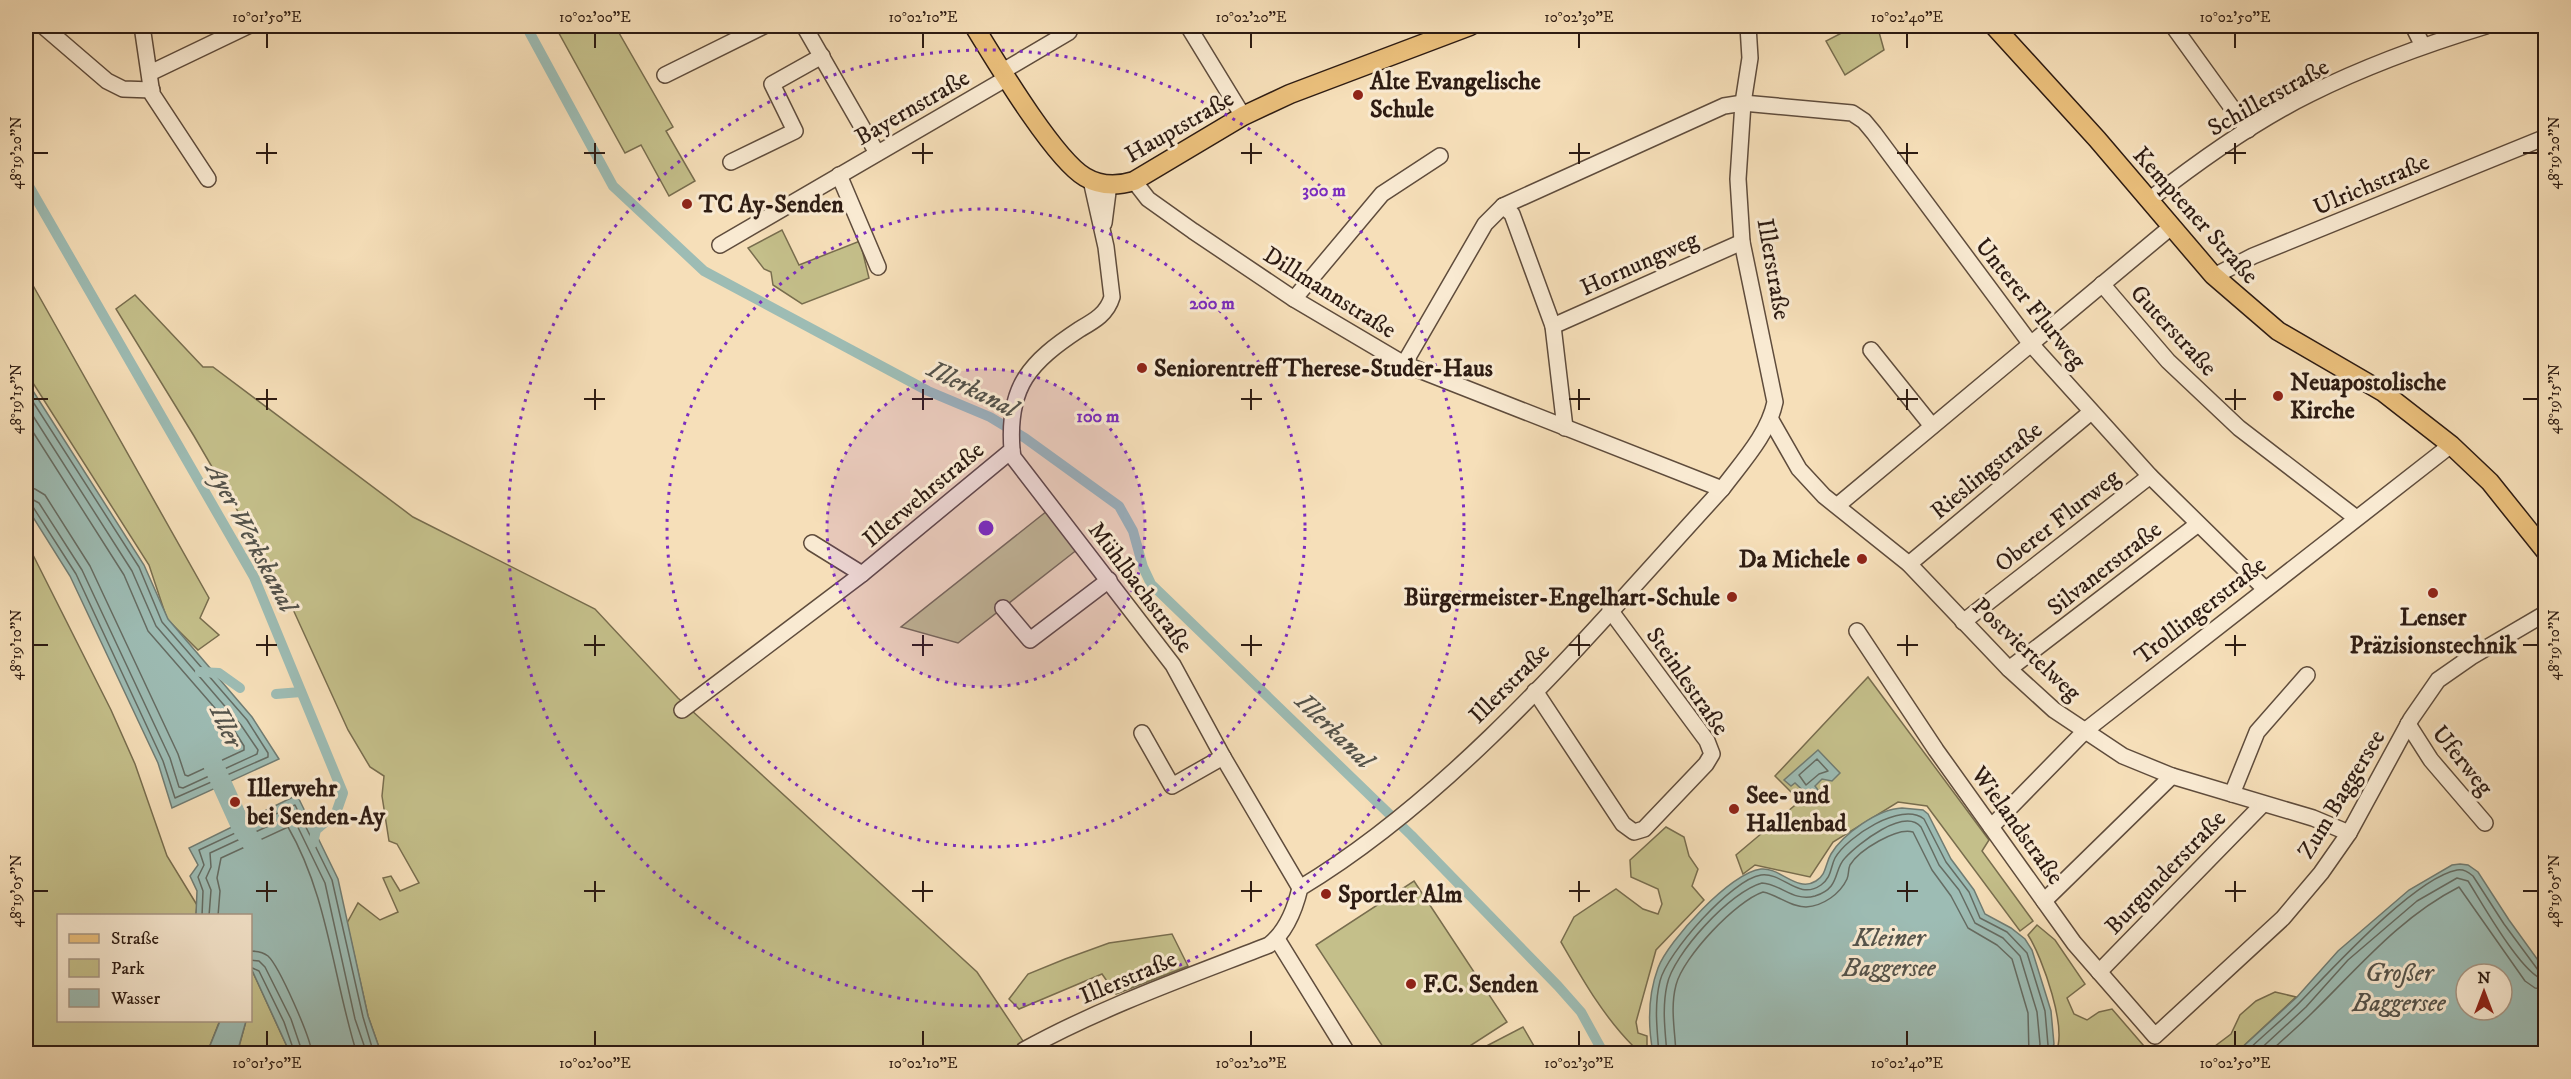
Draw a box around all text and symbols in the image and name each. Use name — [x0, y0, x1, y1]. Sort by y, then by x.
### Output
text: 10°01'50"E — [232, 8, 302, 27]
text: 10°02'00"E — [559, 8, 631, 27]
text: 10°02'10"E — [888, 8, 958, 27]
text: 10°02'20"E — [1215, 8, 1287, 27]
text: 10°02'30"E — [1544, 8, 1614, 27]
text: 10°02'40"E — [1871, 8, 1944, 27]
text: 10°02'50"E — [2199, 8, 2271, 27]
street label: Schillerstraße — [2203, 52, 2334, 144]
street label: Bayernstraße — [850, 63, 975, 153]
place label: Alte Evangelische Schule — [1369, 67, 1541, 125]
street label: Hauptstraße — [1120, 84, 1239, 170]
marker: Alte Evangelische Schule — [1351, 88, 1365, 102]
text: 48°19'20"N — [7, 117, 26, 189]
text: 48°19'20"N — [2545, 117, 2564, 189]
street label: Kemptener Straße — [2126, 141, 2265, 291]
street label: Ulrichstraße — [2309, 147, 2434, 223]
text: 300 m — [1302, 180, 1346, 202]
place label: TC Ay-Senden — [698, 190, 844, 220]
marker: TC Ay-Senden — [680, 197, 694, 211]
street label: Illerstraße — [1749, 216, 1797, 322]
street label: Hornungweg — [1576, 224, 1703, 303]
street label: Unterer Flurweg — [1968, 232, 2093, 376]
street label: Dillmannstraße — [1257, 240, 1402, 346]
street label: Guterstraße — [2123, 279, 2223, 383]
text: 200 m — [1189, 293, 1235, 315]
water label: Illerkanal — [920, 352, 1026, 427]
place label: Seniorentreff Therese-Studer-Haus — [1154, 354, 1493, 384]
marker: Seniorentreff Therese-Studer-Haus — [1135, 361, 1149, 375]
text: 48°19'15"N — [7, 364, 26, 434]
text: 48°19'15"N — [2545, 364, 2564, 434]
place label: Neuapostolische Kirche — [2290, 368, 2446, 426]
marker: Neuapostolische Kirche — [2271, 389, 2285, 403]
text: 100 m — [1076, 406, 1120, 428]
street label: Rieslingstraße — [1925, 415, 2049, 526]
street label: Illerwehrstraße — [857, 435, 991, 554]
water label: Ayer Werkskanal — [196, 455, 305, 621]
street label: Oberer Flurweg — [1989, 462, 2126, 579]
street label: Silvanerstraße — [2041, 515, 2168, 623]
street label: Mühlbachstraße — [1081, 516, 1199, 659]
centre of rings — [976, 518, 996, 538]
place label: Da Michele — [1739, 545, 1850, 575]
street label: Trollingerstraße — [2129, 550, 2273, 672]
marker: Da Michele — [1855, 552, 1869, 566]
place label: Bürgermeister-Engelhart-Schule — [1404, 583, 1720, 613]
marker: Lenser Präzisionstechnik — [2426, 586, 2440, 600]
marker: Bürgermeister-Engelhart-Schule — [1725, 590, 1739, 604]
street label: Postviertelweg — [1966, 592, 2087, 708]
place label: Lenser Präzisionstechnik — [2349, 603, 2518, 661]
text: 48°19'10"N — [7, 609, 26, 681]
text: 48°19'10"N — [2545, 609, 2564, 681]
street label: Steinlestraße — [1639, 622, 1735, 742]
street label: Illerstraße — [1463, 637, 1557, 731]
water label: Illerkanal — [1286, 684, 1382, 779]
water label: Iller — [201, 698, 250, 755]
street label: Uferweg — [2425, 719, 2500, 802]
street label: Zum Baggersee — [2291, 724, 2392, 865]
street label: Wielandstraße — [1964, 760, 2070, 891]
place label: Illerwehr bei Senden-Ay — [246, 774, 386, 832]
place label: See- und Hallenbad — [1746, 781, 1848, 839]
marker: Illerwehr bei Senden-Ay — [228, 795, 242, 809]
marker: See- und Hallenbad — [1727, 802, 1741, 816]
street label: Burgunderstraße — [2099, 804, 2233, 941]
text: 48°19'05"N — [7, 854, 26, 928]
text: 48°19'05"N — [2545, 854, 2564, 928]
place label: Sportler Alm — [1338, 880, 1463, 910]
marker: Sportler Alm — [1319, 887, 1333, 901]
legend — [57, 914, 252, 1022]
water label: Kleiner Baggersee — [1841, 922, 1937, 985]
text: Straße — [111, 928, 159, 950]
street label: Illerstraße — [1075, 944, 1181, 1012]
water label: Großer Baggersee — [2351, 957, 2447, 1020]
text: Park — [111, 958, 145, 980]
north arrow — [2454, 962, 2514, 1022]
text: N — [2477, 968, 2491, 988]
place label: F.C. Senden — [1423, 970, 1539, 1000]
marker: F.C. Senden — [1404, 977, 1418, 991]
text: Wasser — [110, 988, 161, 1010]
text: 10°01'50"E — [232, 1054, 302, 1073]
text: 10°02'00"E — [559, 1054, 631, 1073]
text: 10°02'10"E — [888, 1054, 958, 1073]
text: 10°02'20"E — [1215, 1054, 1287, 1073]
text: 10°02'30"E — [1544, 1054, 1614, 1073]
text: 10°02'40"E — [1871, 1054, 1944, 1073]
text: 10°02'50"E — [2199, 1054, 2271, 1073]

